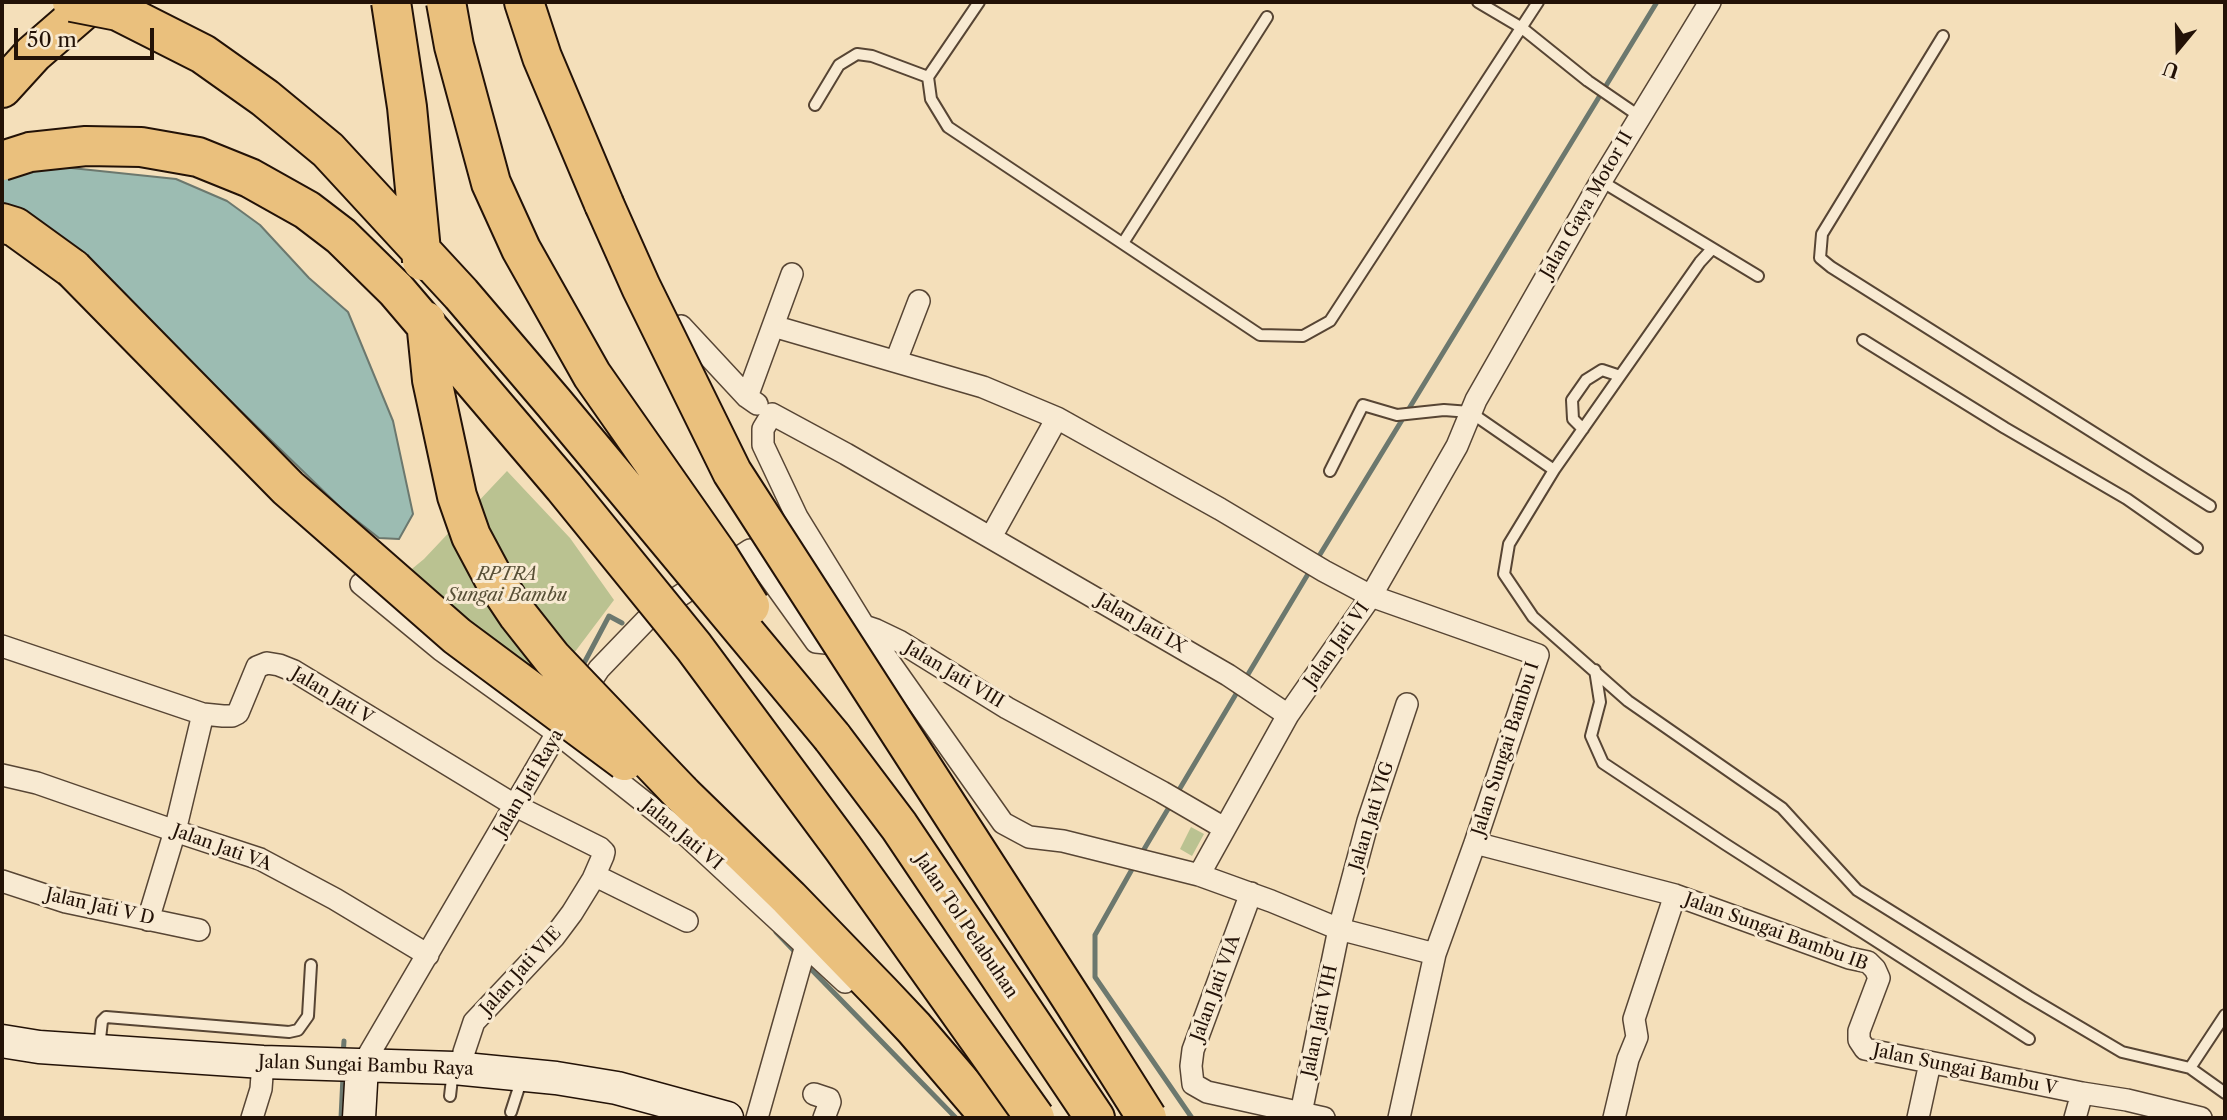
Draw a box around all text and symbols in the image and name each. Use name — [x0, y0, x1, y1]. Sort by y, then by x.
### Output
scale bar — [18, 14, 158, 58]
north arrow — [2143, 14, 2213, 84]
text: 50 m — [27, 27, 77, 52]
text: U — [2160, 56, 2182, 83]
street label: Jalan Gaya Motor II — [1536, 128, 1638, 282]
park label: RPTRA Sungai Bambu — [447, 564, 567, 606]
street label: Jalan Jati IX — [1092, 590, 1190, 658]
street label: Jalan Jati VI — [1300, 598, 1374, 692]
street label: Jalan Jati VIII — [900, 637, 1008, 713]
street label: Jalan Sungai Bambu I — [1468, 659, 1544, 839]
street label: Jalan Jati V — [287, 663, 377, 729]
street label: Jalan Jati Raya — [490, 726, 568, 840]
street label: Jalan Jati VIG — [1345, 759, 1399, 873]
street label: Jalan Jati VI — [637, 795, 727, 875]
street label: Jalan Jati VA — [170, 820, 274, 876]
street label: Jalan Tol Pelabuhan — [910, 850, 1022, 1002]
street label: Jalan Jati V D — [43, 884, 157, 930]
street label: Jalan Sungai Bambu IB — [1681, 889, 1871, 975]
street label: Jalan Jati VIE — [476, 923, 566, 1019]
street label: Jalan Jati VIA — [1187, 932, 1245, 1044]
street label: Jalan Jati VIH — [1298, 963, 1342, 1079]
street label: Jalan Sungai Bambu V — [1871, 1040, 2059, 1100]
street label: Jalan Sungai Bambu Raya — [258, 1051, 474, 1081]

